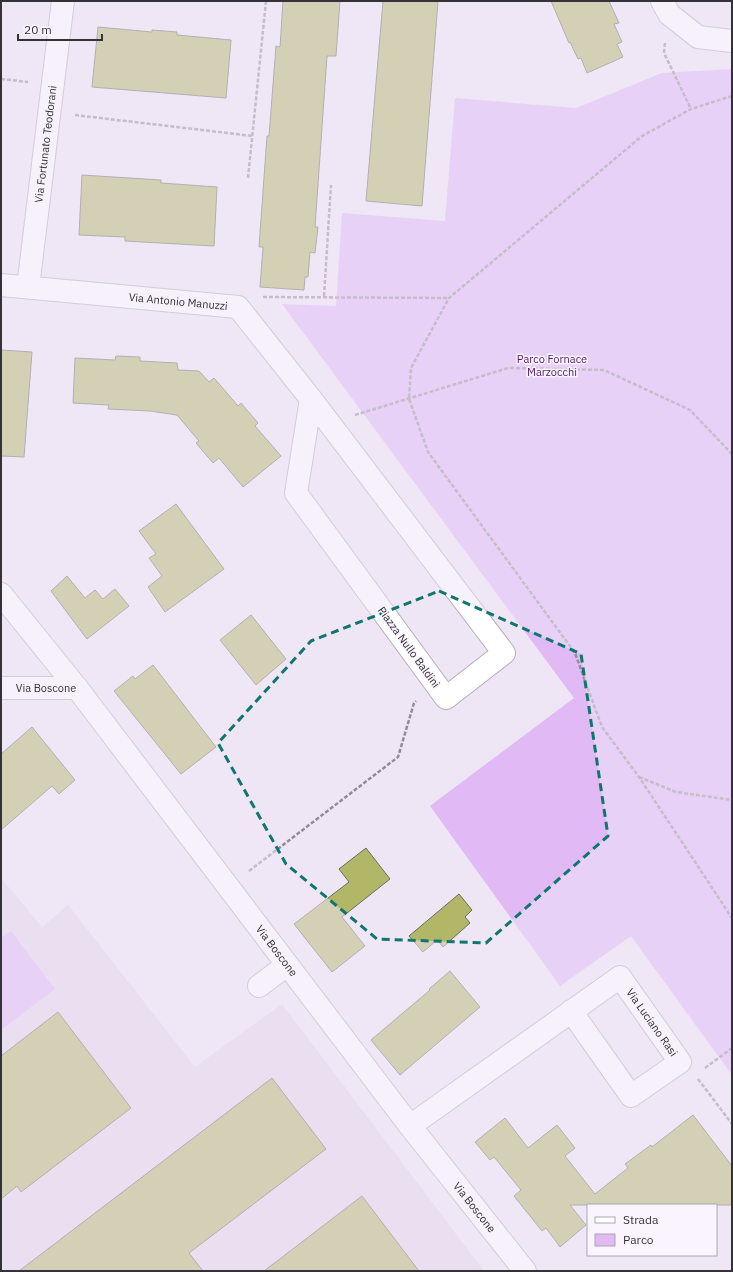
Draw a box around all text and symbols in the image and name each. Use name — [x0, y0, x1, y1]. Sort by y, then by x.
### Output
scale bar — [18, 16, 102, 42]
text: 20 m — [24, 22, 52, 37]
street label: Via Fortunato Teodorani — [31, 85, 60, 204]
street label: Via Antonio Manuzzi — [128, 290, 228, 313]
park label: Parco Fornace Marzocchi — [517, 352, 587, 379]
street label: Piazza Nullo Baldini — [375, 604, 443, 690]
street label: Via Boscone — [16, 681, 76, 695]
street label: Via Boscone — [253, 922, 301, 979]
street label: Via Luciano Rasi — [623, 986, 681, 1059]
street label: Via Boscone — [450, 1179, 499, 1235]
legend — [587, 1204, 717, 1256]
text: Strada — [623, 1212, 659, 1227]
text: Parco — [623, 1232, 654, 1247]

